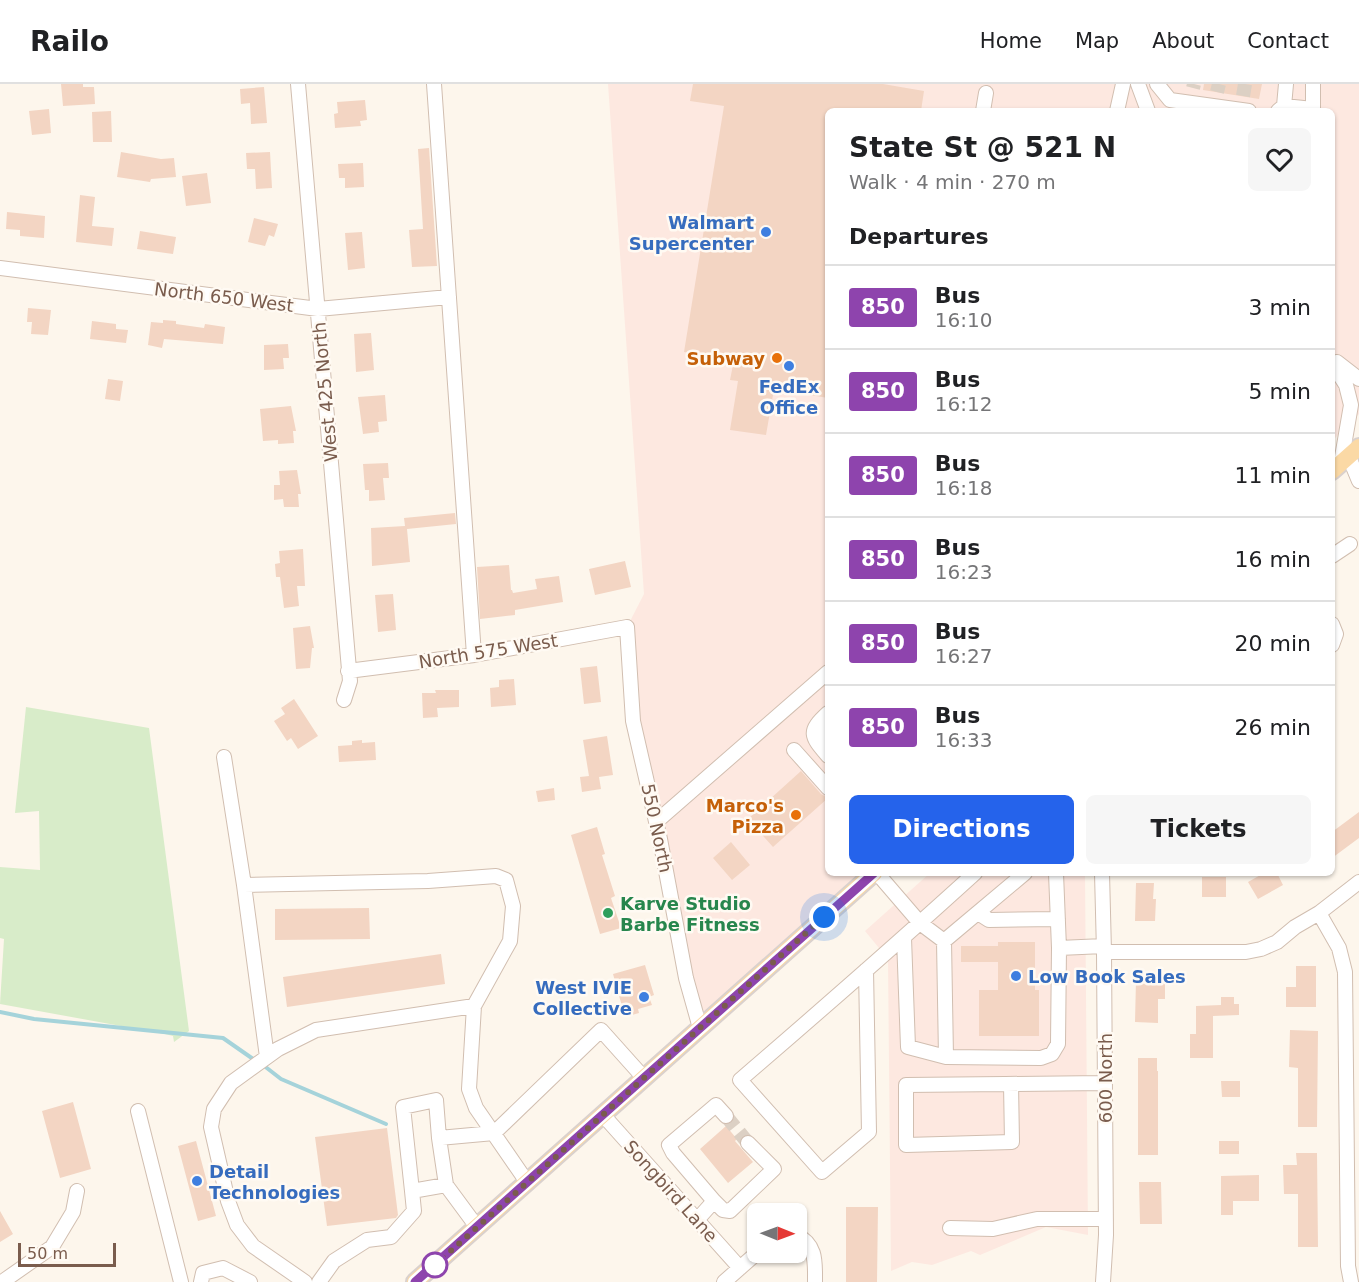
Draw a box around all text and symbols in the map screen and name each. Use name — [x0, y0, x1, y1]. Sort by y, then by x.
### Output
text: Railo — [30, 25, 109, 58]
text: Home — [980, 29, 1042, 53]
text: Map — [1075, 29, 1119, 53]
text: About — [1152, 29, 1214, 53]
text: Contact — [1247, 29, 1329, 53]
button: heart — [1248, 128, 1311, 191]
text: State St @ 521 N — [849, 131, 1116, 164]
text: Walk · 4 min · 270 m — [849, 170, 1056, 194]
place label: Walmart Supercenter — [629, 212, 754, 254]
text: Departures — [849, 224, 989, 249]
marker: Walmart Supercenter — [759, 225, 773, 239]
street label: North 650 West — [153, 278, 295, 316]
text: Bus — [935, 283, 980, 308]
text: 850 — [861, 295, 905, 319]
text: 3 min — [1249, 295, 1311, 320]
text: 16:10 — [935, 308, 992, 332]
street label: West 425 North — [308, 321, 342, 463]
place label: Subway — [686, 348, 765, 369]
marker: Subway — [770, 351, 784, 365]
marker: FedEx Office — [782, 359, 796, 373]
text: Bus — [935, 367, 980, 392]
place label: FedEx Office — [759, 376, 820, 418]
text: 850 — [861, 379, 905, 403]
text: 5 min — [1249, 379, 1311, 404]
text: 16:12 — [935, 392, 992, 416]
text: Bus — [935, 451, 980, 476]
text: 850 — [861, 463, 905, 487]
text: 11 min — [1235, 463, 1311, 488]
text: 16:18 — [935, 476, 992, 500]
text: Bus — [935, 535, 980, 560]
text: 850 — [861, 547, 905, 571]
text: 16 min — [1235, 547, 1311, 572]
text: 16:23 — [935, 560, 992, 584]
text: Bus — [935, 619, 980, 644]
street label: North 575 West — [417, 630, 559, 672]
text: 850 — [861, 631, 905, 655]
text: 20 min — [1235, 631, 1311, 656]
text: 16:27 — [935, 644, 992, 668]
text: Bus — [935, 703, 980, 728]
text: 850 — [861, 715, 905, 739]
text: 26 min — [1235, 715, 1311, 740]
text: 16:33 — [935, 728, 992, 752]
street label: 550 North — [637, 782, 677, 874]
place label: Marco's Pizza — [706, 795, 784, 837]
button: Directions — [849, 795, 1074, 864]
button: Tickets — [1086, 795, 1311, 864]
marker: Marco's Pizza — [789, 808, 803, 822]
place label: Karve Studio Barbe Fitness — [620, 893, 760, 935]
your location — [809, 902, 839, 932]
marker: Karve Studio Barbe Fitness — [601, 906, 615, 920]
place label: Low Book Sales — [1028, 966, 1186, 987]
marker: Low Book Sales — [1009, 969, 1023, 983]
place label: West IVIE Collective — [532, 977, 632, 1019]
marker: West IVIE Collective — [637, 990, 651, 1004]
street label: 600 North — [1095, 1033, 1116, 1123]
street label: Songbird Lane — [620, 1136, 722, 1246]
place label: Detail Technologies — [209, 1161, 340, 1203]
marker: Detail Technologies — [190, 1174, 204, 1188]
north arrow — [747, 1203, 807, 1263]
map controls — [747, 1203, 807, 1263]
scale bar — [18, 1240, 116, 1268]
text: 50 m — [27, 1244, 68, 1263]
unlabelled marker — [422, 1252, 448, 1278]

